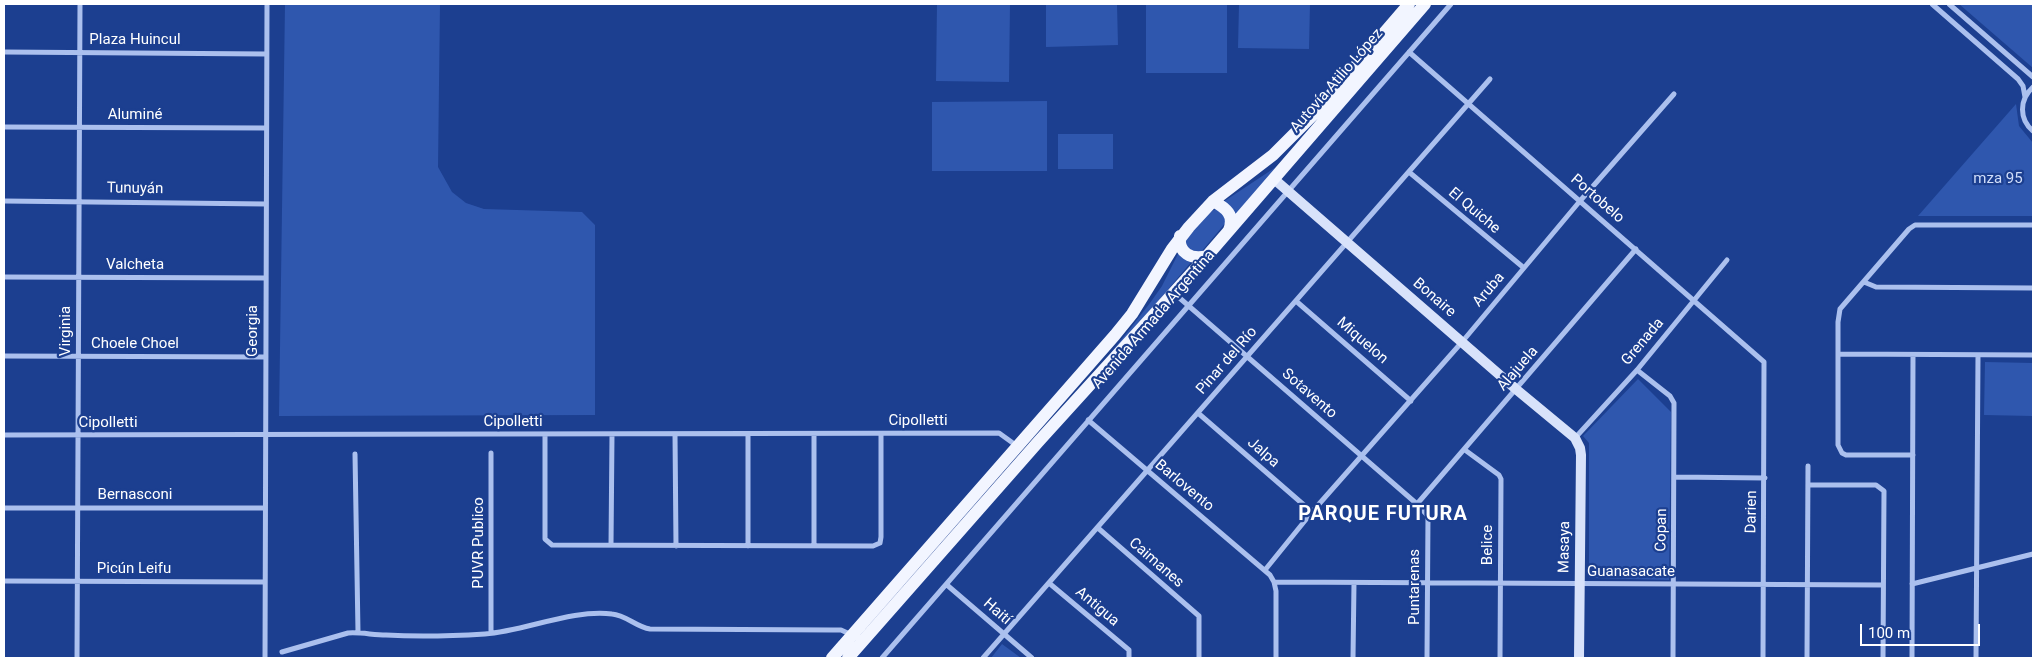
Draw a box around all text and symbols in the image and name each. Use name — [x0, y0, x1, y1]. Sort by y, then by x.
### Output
street label: Autovía Atilio López — [1287, 25, 1387, 137]
street label: Plaza Huincul — [89, 31, 181, 49]
street label: Aluminé — [108, 106, 162, 124]
park label: mza 95 — [1973, 170, 2023, 188]
street label: Portobelo — [1566, 171, 1628, 227]
street label: Tunuyán — [107, 180, 163, 198]
street label: El Quiche — [1444, 184, 1504, 238]
street label: Avenida Armada Argentina — [1089, 247, 1219, 393]
street label: Valcheta — [106, 256, 164, 274]
street label: Aruba — [1469, 269, 1509, 311]
street label: Bonaire — [1409, 275, 1459, 321]
street label: Georgia — [244, 305, 262, 357]
street label: Virginia — [57, 306, 75, 356]
street label: Miquelon — [1333, 314, 1391, 368]
street label: Grenada — [1618, 315, 1668, 369]
street label: Pinar del Río — [1193, 324, 1261, 398]
street label: Choele Choel — [91, 335, 179, 353]
street label: Alajuela — [1494, 343, 1542, 395]
street label: Sotavento — [1278, 365, 1340, 423]
street label: Cipolletti — [888, 412, 948, 430]
street label: Cipolletti — [483, 413, 543, 431]
street label: Cipolletti — [78, 414, 138, 432]
street label: Jalpa — [1243, 434, 1283, 472]
street label: Barlovento — [1151, 456, 1217, 516]
street label: Bernasconi — [98, 486, 172, 504]
street label: Darien — [1743, 490, 1761, 534]
street label: PUVR Publico — [470, 497, 488, 589]
district label: PARQUE FUTURA — [1297, 503, 1469, 527]
street label: Copan — [1653, 508, 1671, 552]
street label: Masaya — [1556, 521, 1574, 573]
street label: Belice — [1479, 525, 1497, 565]
street label: Caimanes — [1125, 534, 1187, 592]
street label: Puntarenas — [1406, 549, 1424, 625]
street label: Picún Leifu — [97, 560, 171, 578]
street label: Guanasacate — [1587, 563, 1675, 581]
street label: Antigua — [1071, 584, 1123, 630]
street label: Haití — [979, 595, 1015, 629]
scale bar — [1862, 614, 1982, 646]
text: 100 m — [1868, 624, 1910, 642]

